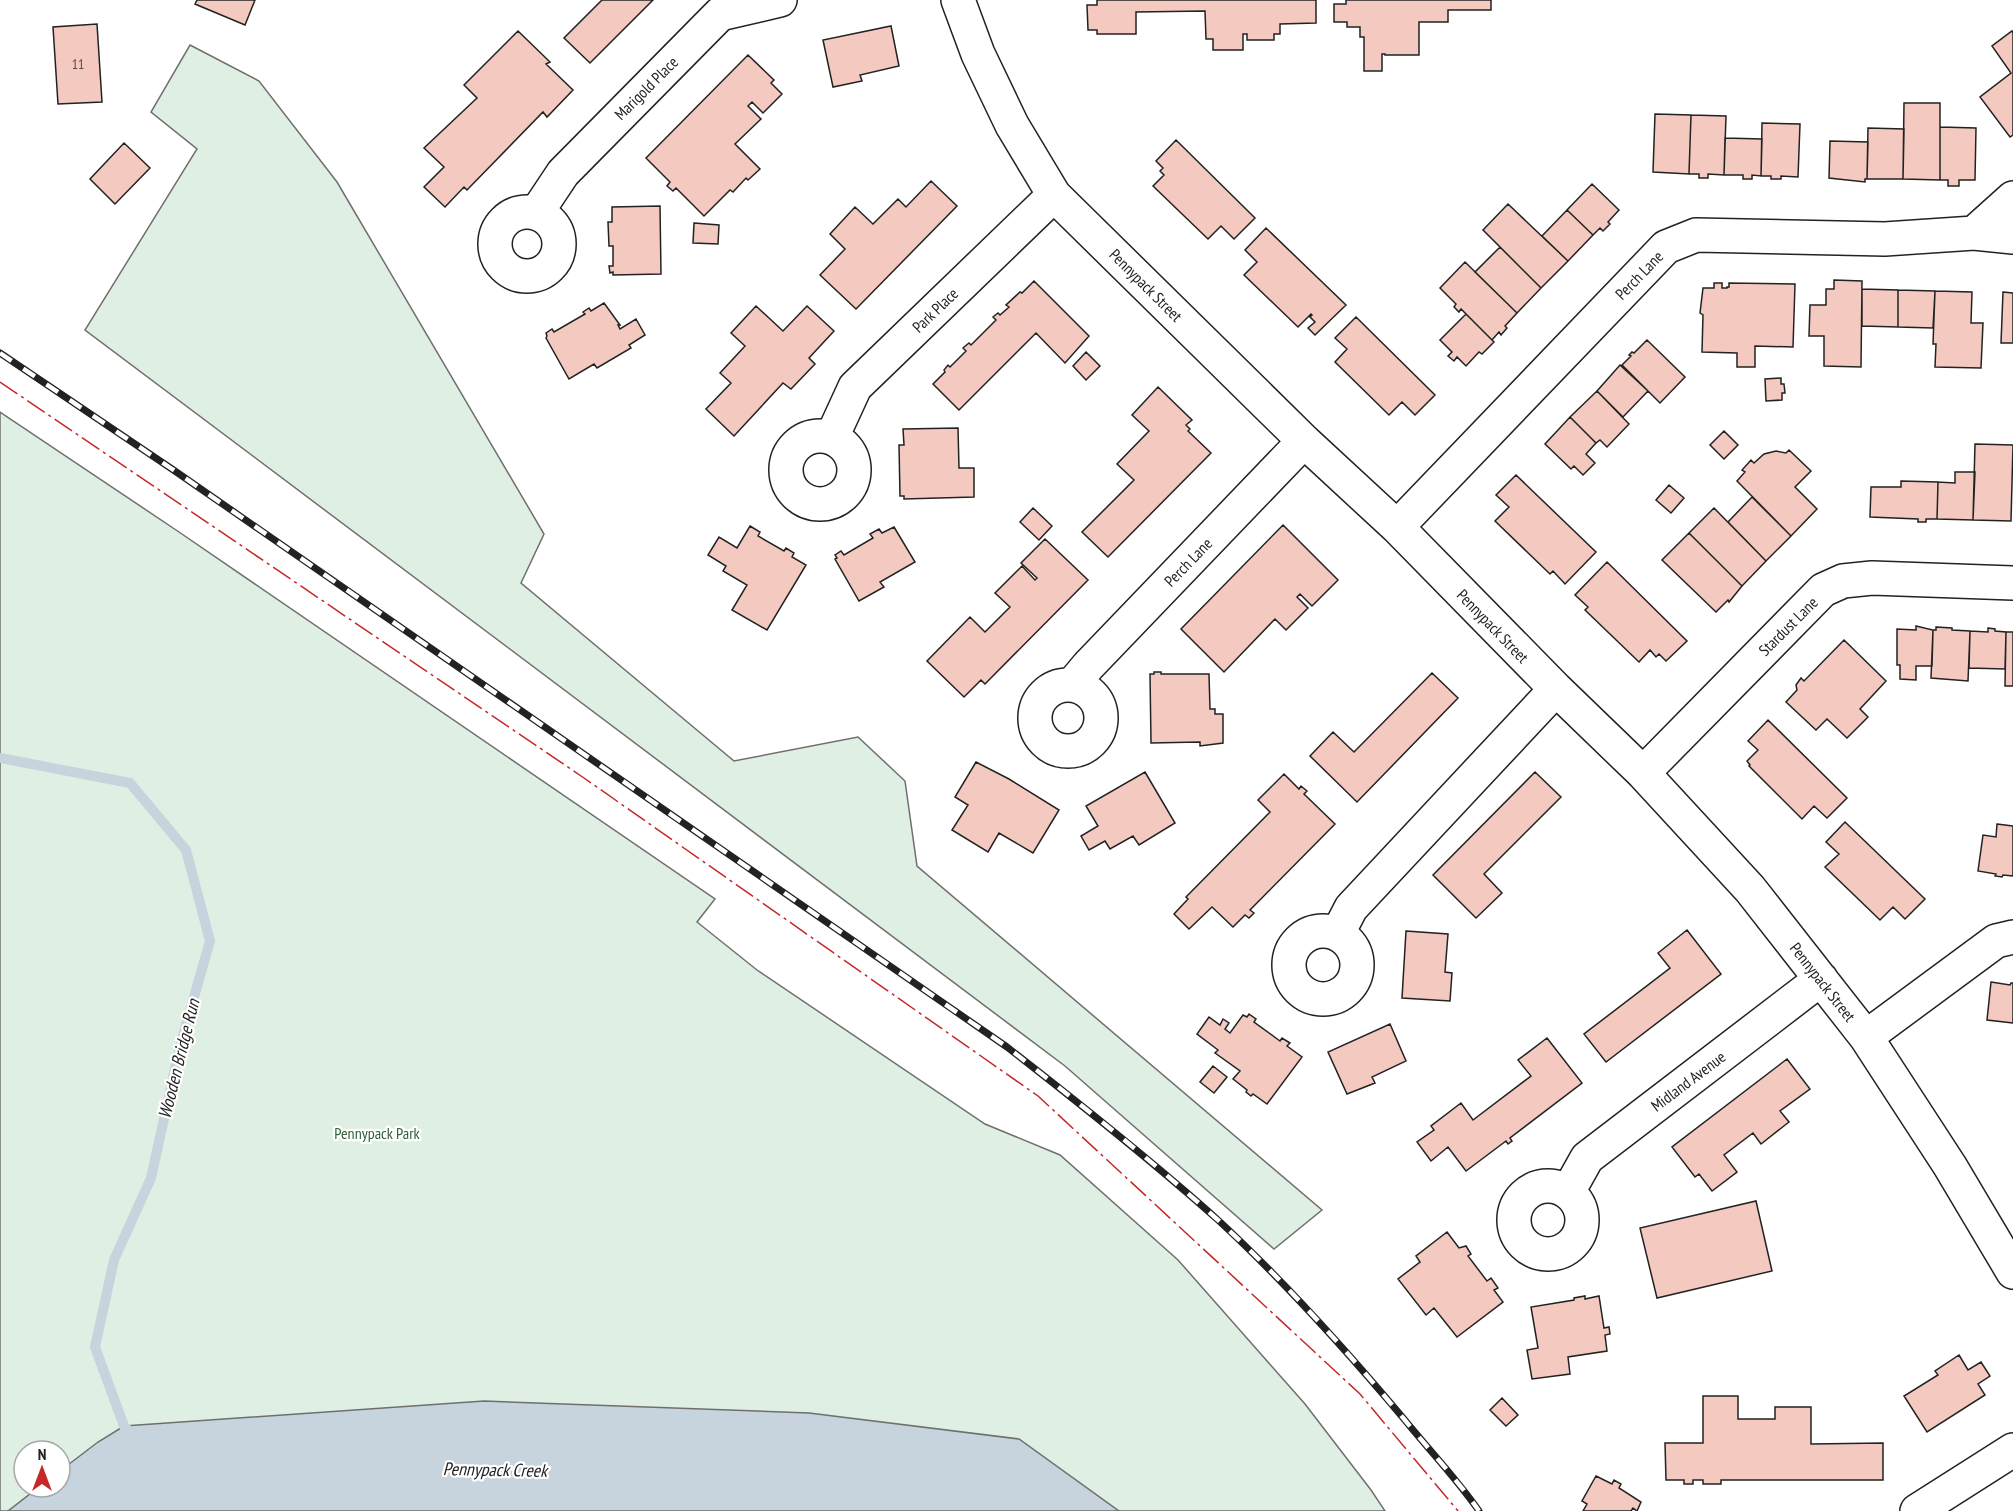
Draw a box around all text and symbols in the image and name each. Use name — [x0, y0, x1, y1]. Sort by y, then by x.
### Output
street label: Marigold Place — [610, 52, 682, 124]
house number: 11 — [72, 55, 84, 73]
street label: Pennypack Street — [1105, 244, 1187, 326]
street label: Perch Lane — [1611, 246, 1667, 304]
street label: Park Place — [908, 283, 962, 337]
street label: Perch Lane — [1160, 533, 1216, 591]
street label: Pennypack Street — [1453, 585, 1534, 667]
street label: Stardust Lane — [1754, 592, 1822, 660]
street label: Pennypack Street — [1786, 938, 1860, 1026]
water label: Wooden Bridge Run — [153, 996, 205, 1121]
street label: Midland Avenue — [1647, 1047, 1729, 1115]
park label: Pennypack Park — [334, 1123, 421, 1143]
north arrow — [12, 1439, 72, 1499]
text: N — [38, 1444, 46, 1464]
water label: Pennypack Creek — [443, 1457, 549, 1482]

